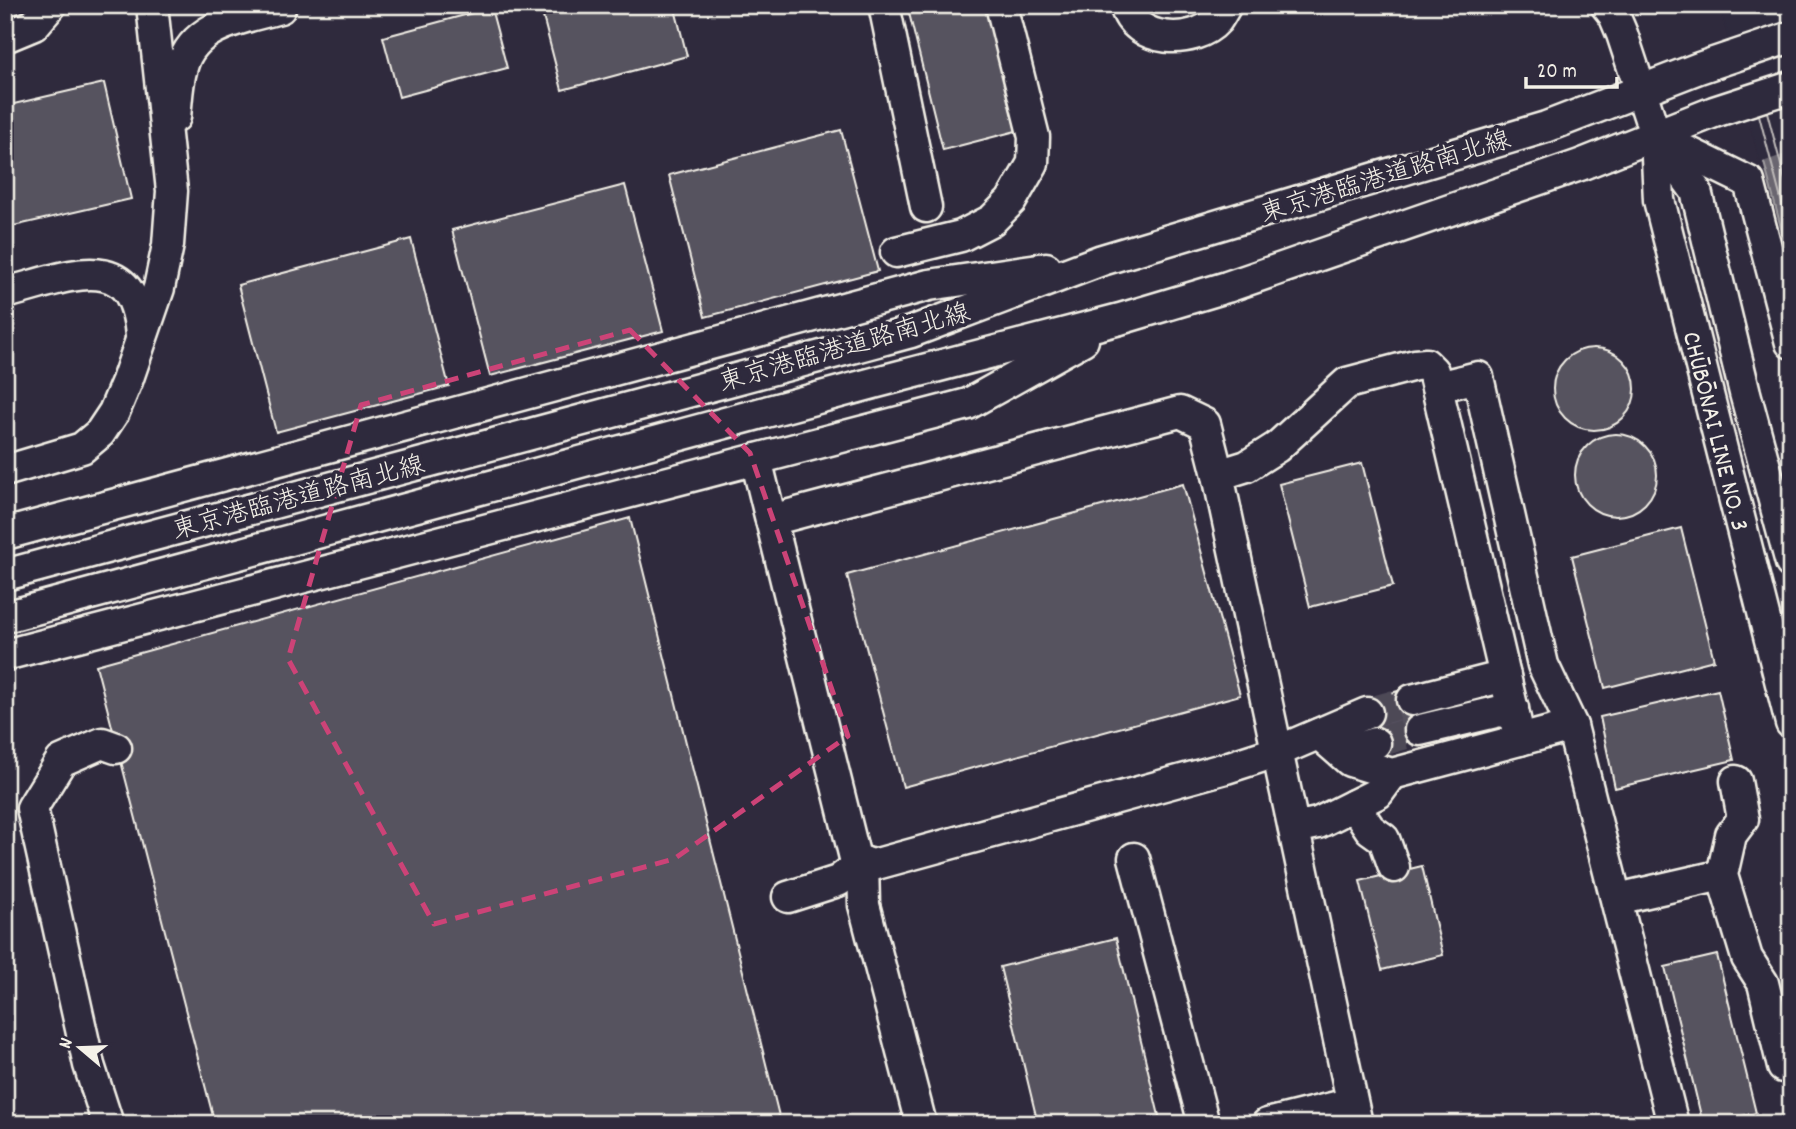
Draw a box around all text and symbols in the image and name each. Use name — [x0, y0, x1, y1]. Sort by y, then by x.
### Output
scale bar — [1526, 46, 1618, 90]
text: 20 m — [1537, 58, 1577, 88]
street label: 東京港臨港道路南北線 — [1256, 123, 1516, 234]
street label: 東京港臨港道路南北線 — [715, 296, 975, 403]
street label: CHŪBŌNAI LINE NO. 3 — [1671, 328, 1757, 535]
street label: 東京港臨港道路南北線 — [169, 448, 429, 551]
north arrow — [46, 1014, 116, 1084]
text: N — [53, 1035, 82, 1052]

